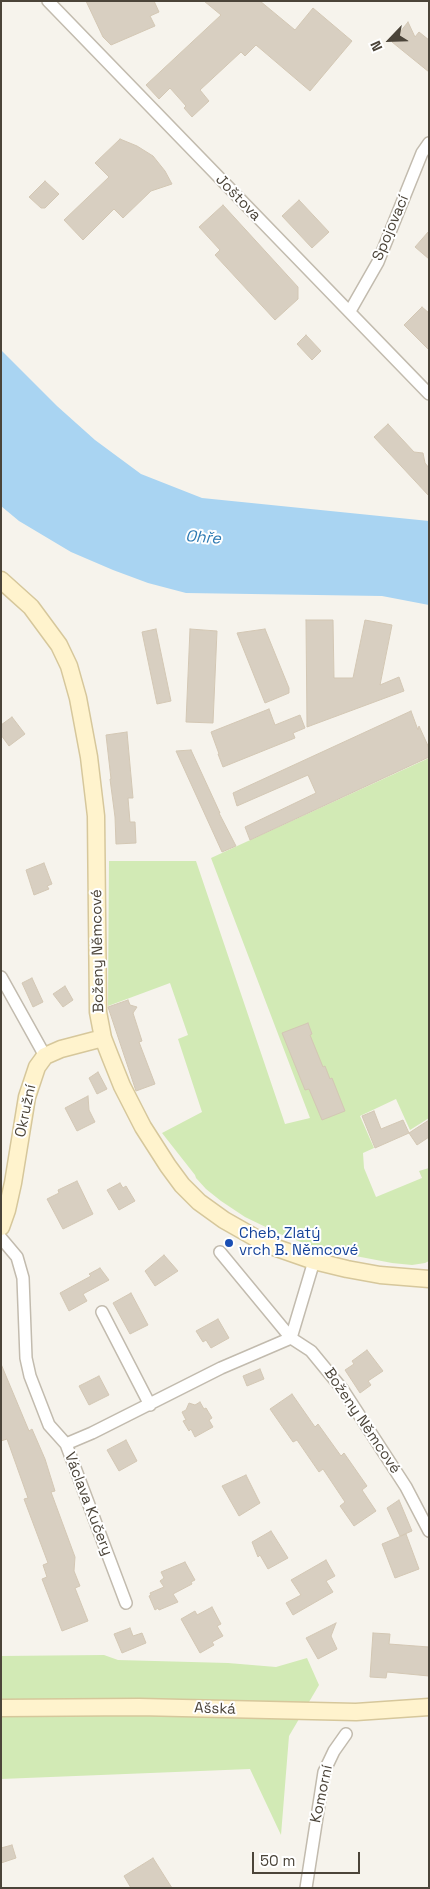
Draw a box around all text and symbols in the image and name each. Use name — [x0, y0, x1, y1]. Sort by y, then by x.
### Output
north arrow — [365, 15, 415, 65]
text: N — [366, 38, 386, 54]
street label: Joštova — [212, 171, 264, 225]
street label: Spojovací — [369, 192, 413, 264]
water label: Ohře — [185, 527, 221, 549]
street label: Boženy Němcové — [88, 889, 108, 1013]
street label: Okružní — [12, 1083, 40, 1139]
place label: Cheb, Zlatý vrch B. Němcové — [239, 1225, 358, 1260]
marker: Cheb, Zlatý vrch B. Němcové — [223, 1237, 235, 1249]
street label: Boženy Němcové — [320, 1365, 404, 1477]
street label: Václava Kučery — [60, 1450, 116, 1558]
street label: Ašská — [194, 1699, 236, 1719]
street label: Komorní — [307, 1763, 337, 1825]
scale bar — [255, 1842, 362, 1874]
text: 50 m — [260, 1851, 295, 1870]

